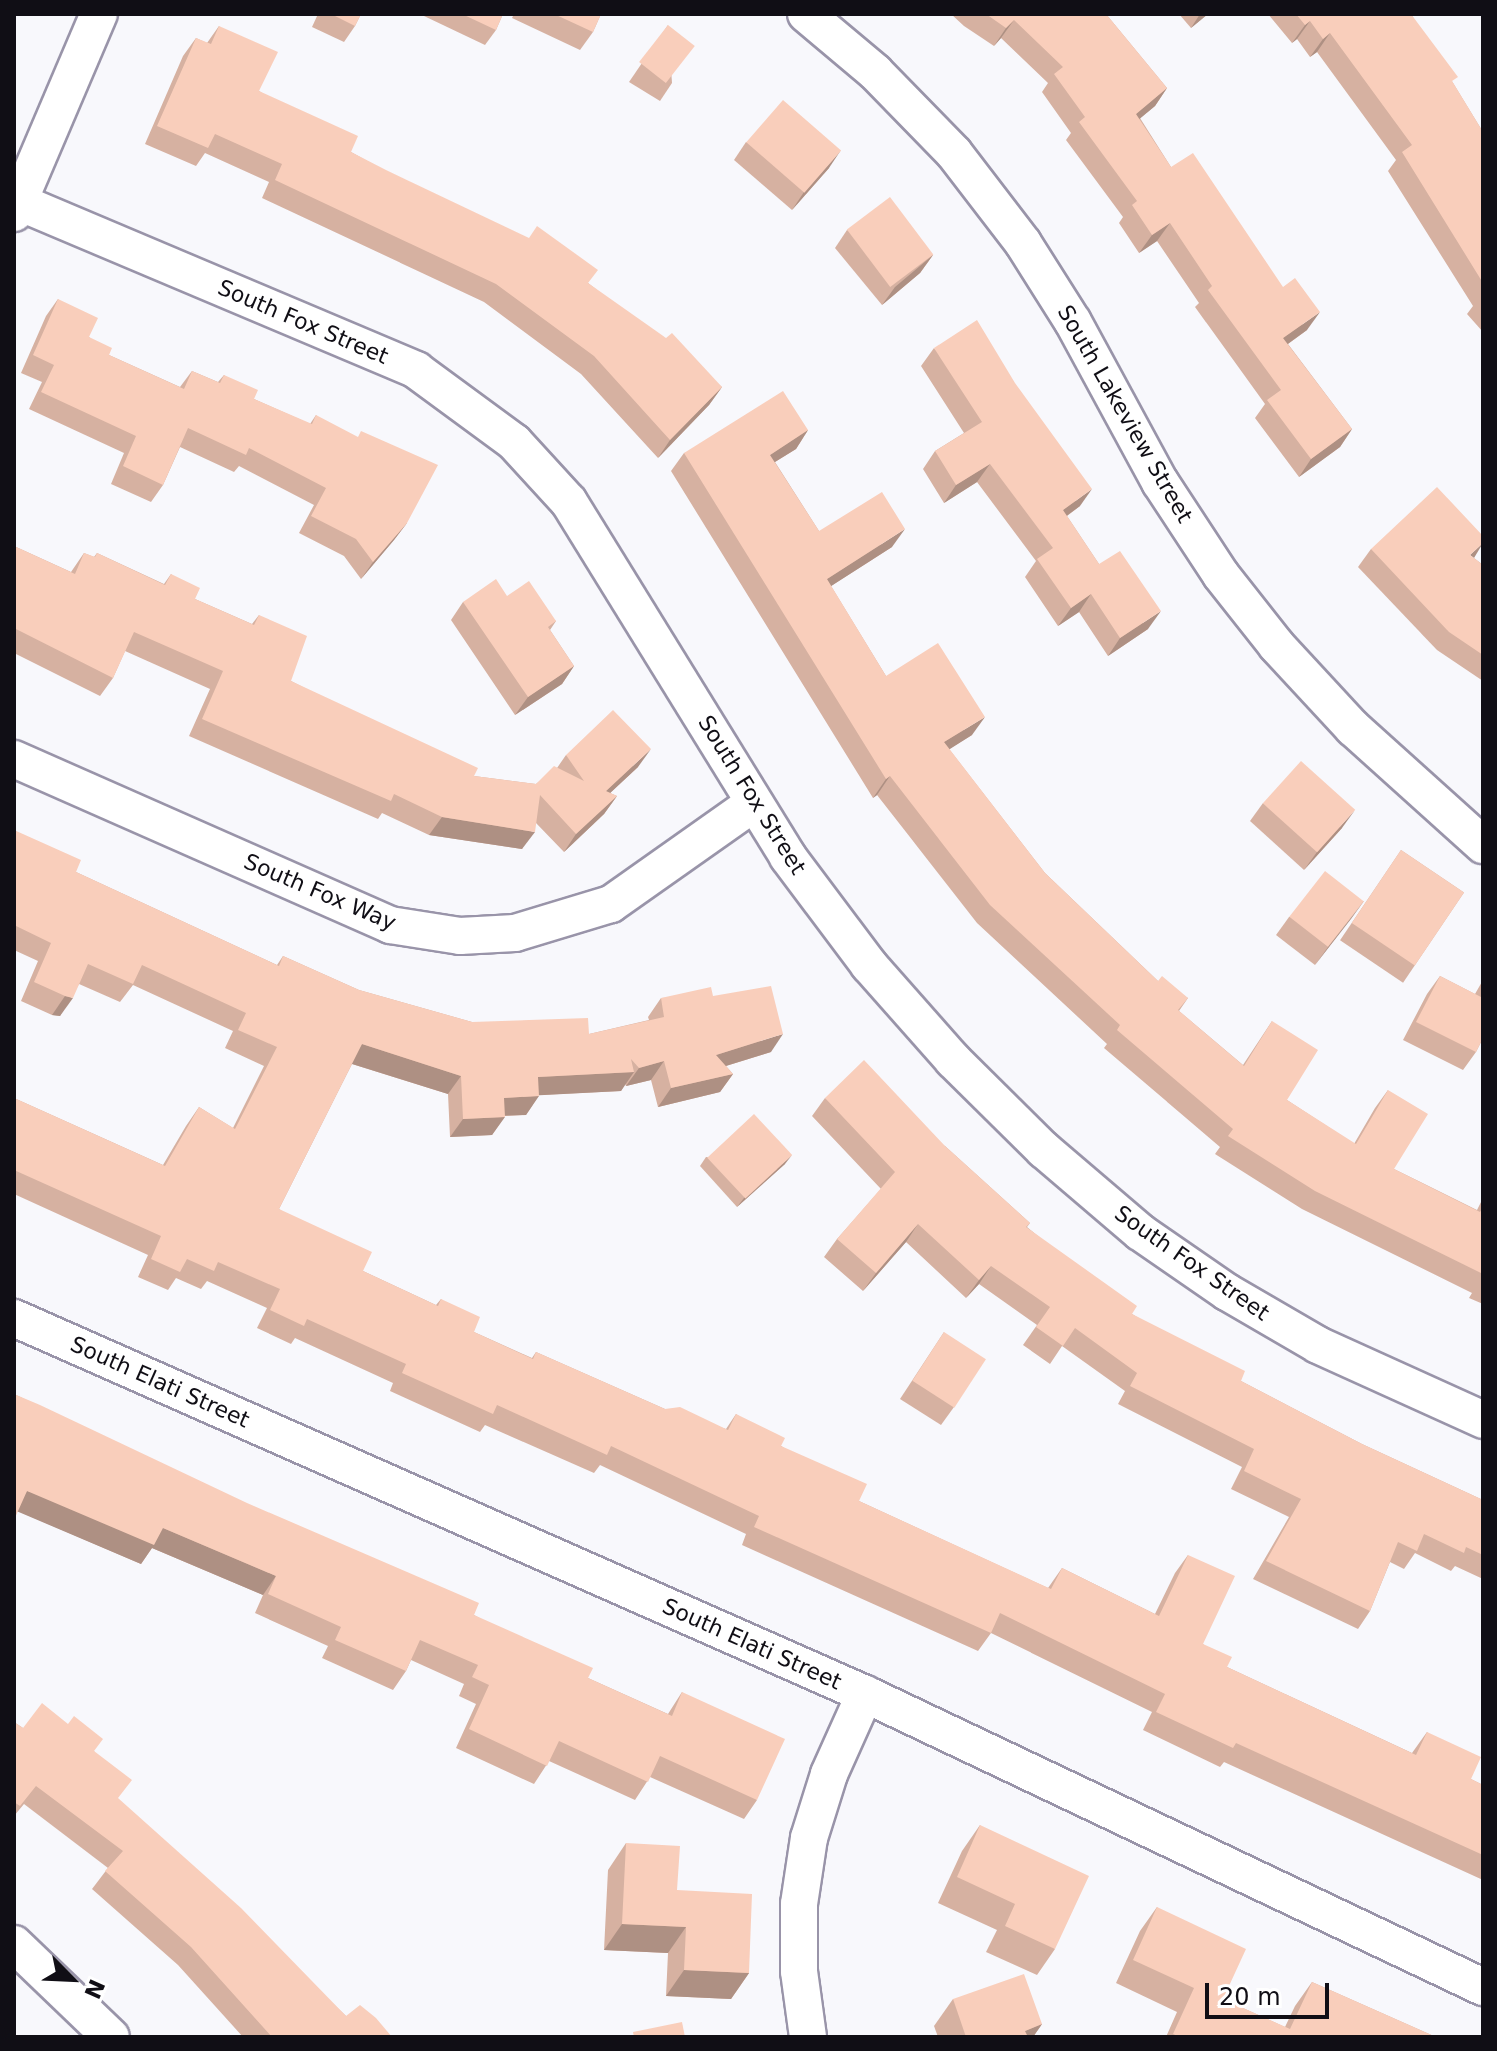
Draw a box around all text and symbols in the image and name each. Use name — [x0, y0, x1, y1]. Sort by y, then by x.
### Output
street label: South Fox Street — [214, 274, 392, 370]
street label: South Lakeview Street — [1052, 301, 1198, 527]
street label: South Fox Street — [692, 711, 812, 879]
street label: South Fox Way — [240, 848, 400, 936]
street label: South Fox Street — [1110, 1200, 1274, 1326]
street label: South Elati Street — [66, 1331, 254, 1433]
street label: South Elati Street — [658, 1593, 846, 1695]
north arrow — [32, 1939, 112, 2019]
scale bar — [1209, 1967, 1333, 2017]
text: N — [79, 1975, 110, 2002]
text: 20 m — [1219, 1983, 1281, 2011]

